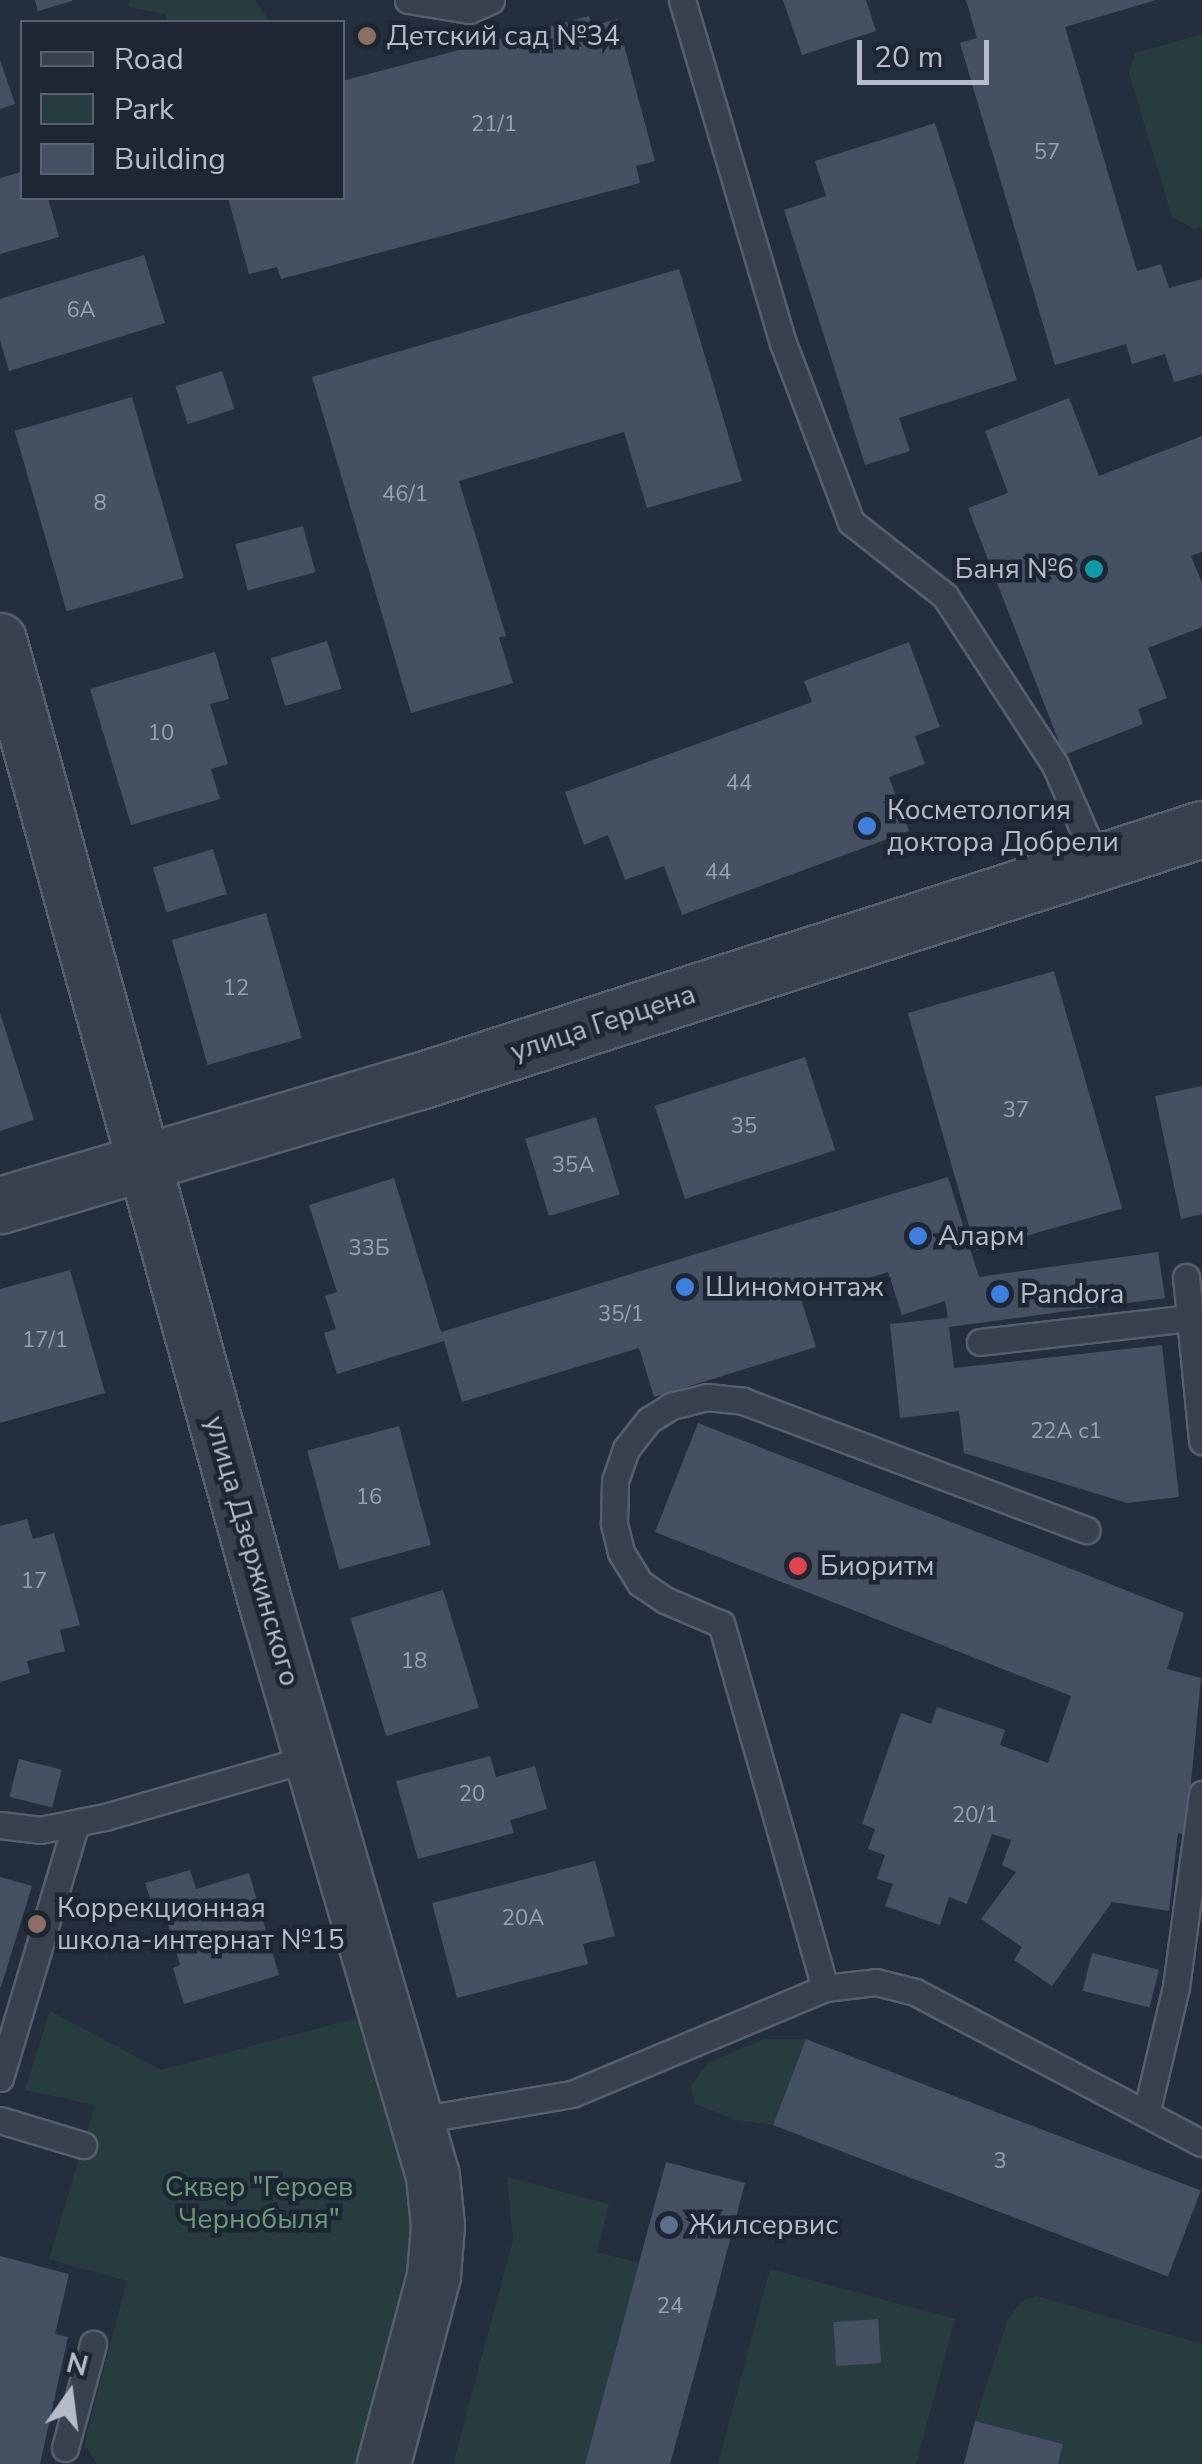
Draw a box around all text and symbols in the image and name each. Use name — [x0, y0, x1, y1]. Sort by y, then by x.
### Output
place label: Детский сад №34 — [387, 19, 620, 53]
legend — [20, 20, 345, 200]
scale bar — [862, 20, 994, 82]
marker: Детский сад №34 — [356, 25, 378, 47]
text: 20 m — [874, 37, 943, 78]
text: Road — [114, 39, 184, 80]
text: Park — [114, 89, 174, 130]
house number: 21/1 — [471, 112, 517, 138]
text: Building — [114, 139, 226, 180]
house number: 57 — [1034, 140, 1060, 166]
house number: 6А — [66, 298, 96, 324]
house number: 46/1 — [382, 482, 428, 508]
house number: 8 — [93, 491, 107, 517]
place label: Баня №6 — [955, 552, 1074, 586]
marker: Баня №6 — [1083, 558, 1105, 580]
house number: 10 — [148, 721, 174, 747]
house number: 44 — [726, 771, 752, 797]
place label: Косметология доктора Добрели — [887, 793, 1119, 859]
marker: Косметология доктора Добрели — [856, 815, 878, 837]
house number: 44 — [705, 860, 731, 886]
house number: 12 — [223, 976, 249, 1002]
street label: улица Герцена — [506, 977, 700, 1069]
house number: 37 — [1003, 1098, 1029, 1124]
house number: 35 — [731, 1114, 757, 1140]
house number: 35А — [552, 1153, 594, 1179]
place label: Аларм — [938, 1219, 1025, 1253]
marker: Аларм — [907, 1225, 929, 1247]
house number: 33Б — [349, 1236, 389, 1262]
place label: Шиномонтаж — [705, 1270, 883, 1304]
marker: Шиномонтаж — [674, 1276, 696, 1298]
place label: Pandora — [1020, 1277, 1124, 1311]
marker: Pandora — [989, 1283, 1011, 1305]
house number: 35/1 — [598, 1302, 644, 1328]
house number: 17/1 — [22, 1328, 68, 1354]
street label: улица Дзержинского — [197, 1412, 307, 1690]
house number: 22А с1 — [1030, 1419, 1102, 1445]
house number: 16 — [356, 1485, 382, 1511]
place label: Биоритм — [820, 1549, 935, 1583]
marker: Биоритм — [785, 1553, 811, 1579]
house number: 17 — [21, 1569, 47, 1595]
house number: 18 — [401, 1649, 427, 1675]
house number: 20 — [459, 1782, 485, 1808]
house number: 20/1 — [952, 1803, 998, 1829]
place label: Коррекционная школа-интернат №15 — [57, 1891, 345, 1957]
house number: 20А — [502, 1906, 544, 1932]
marker: Коррекционная школа-интернат №15 — [26, 1913, 48, 1935]
house number: 3 — [993, 2149, 1007, 2175]
park label: Сквер "Героев Чернобыля" — [165, 2170, 353, 2236]
place label: Жилсервис — [689, 2208, 838, 2242]
marker: Жилсервис — [658, 2214, 680, 2236]
house number: 24 — [657, 2294, 683, 2320]
north arrow — [20, 2344, 120, 2444]
text: N — [62, 2344, 92, 2386]

